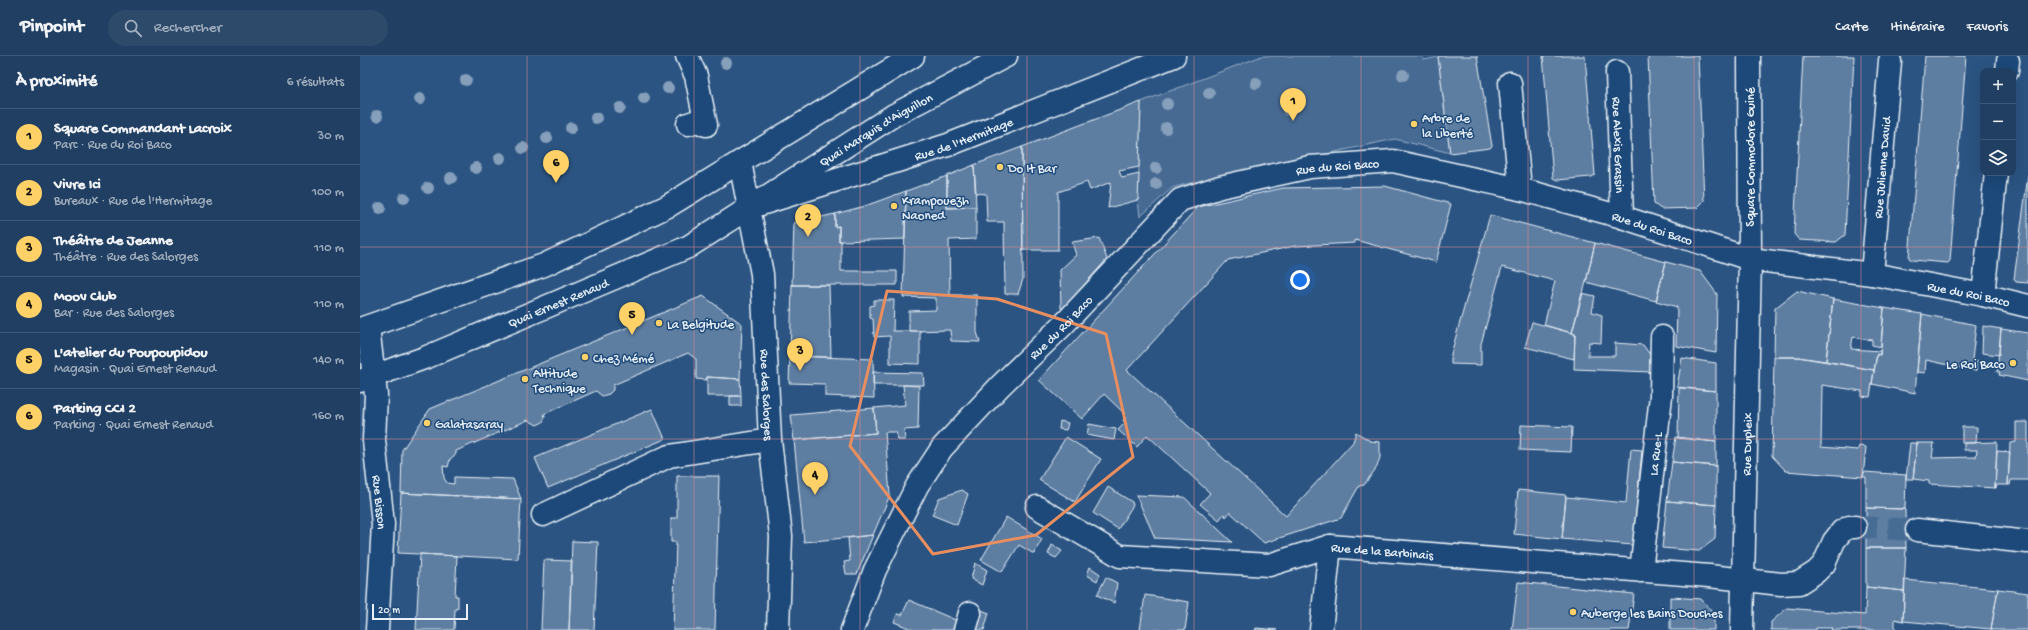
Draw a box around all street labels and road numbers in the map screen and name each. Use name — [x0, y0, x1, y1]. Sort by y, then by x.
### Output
street label: Square Commodore Guiné — [1744, 87, 1759, 227]
street label: Quai Marquis d'Aiguillon — [817, 91, 936, 171]
street label: Rue Alexis Grassin — [1608, 97, 1626, 194]
street label: Rue de l'Hermitage — [913, 115, 1016, 165]
street label: Rue Julienne David — [1872, 115, 1895, 219]
street label: Rue du Roi Baco — [1295, 157, 1380, 180]
street label: Rue du Roi Baco — [1610, 210, 1694, 250]
street label: Quai Ernest Renaud — [506, 276, 612, 332]
street label: Rue du Roi Baco — [1926, 280, 2011, 311]
street label: Rue du Roi Baco — [1027, 293, 1097, 364]
street label: Rue des Salorges — [756, 349, 775, 442]
street label: Rue Dupleix — [1740, 412, 1757, 476]
street label: La Rue-L — [1647, 430, 1667, 477]
street label: Rue Bisson — [368, 474, 388, 530]
street label: Rue de la Barbinais — [1330, 541, 1435, 564]

